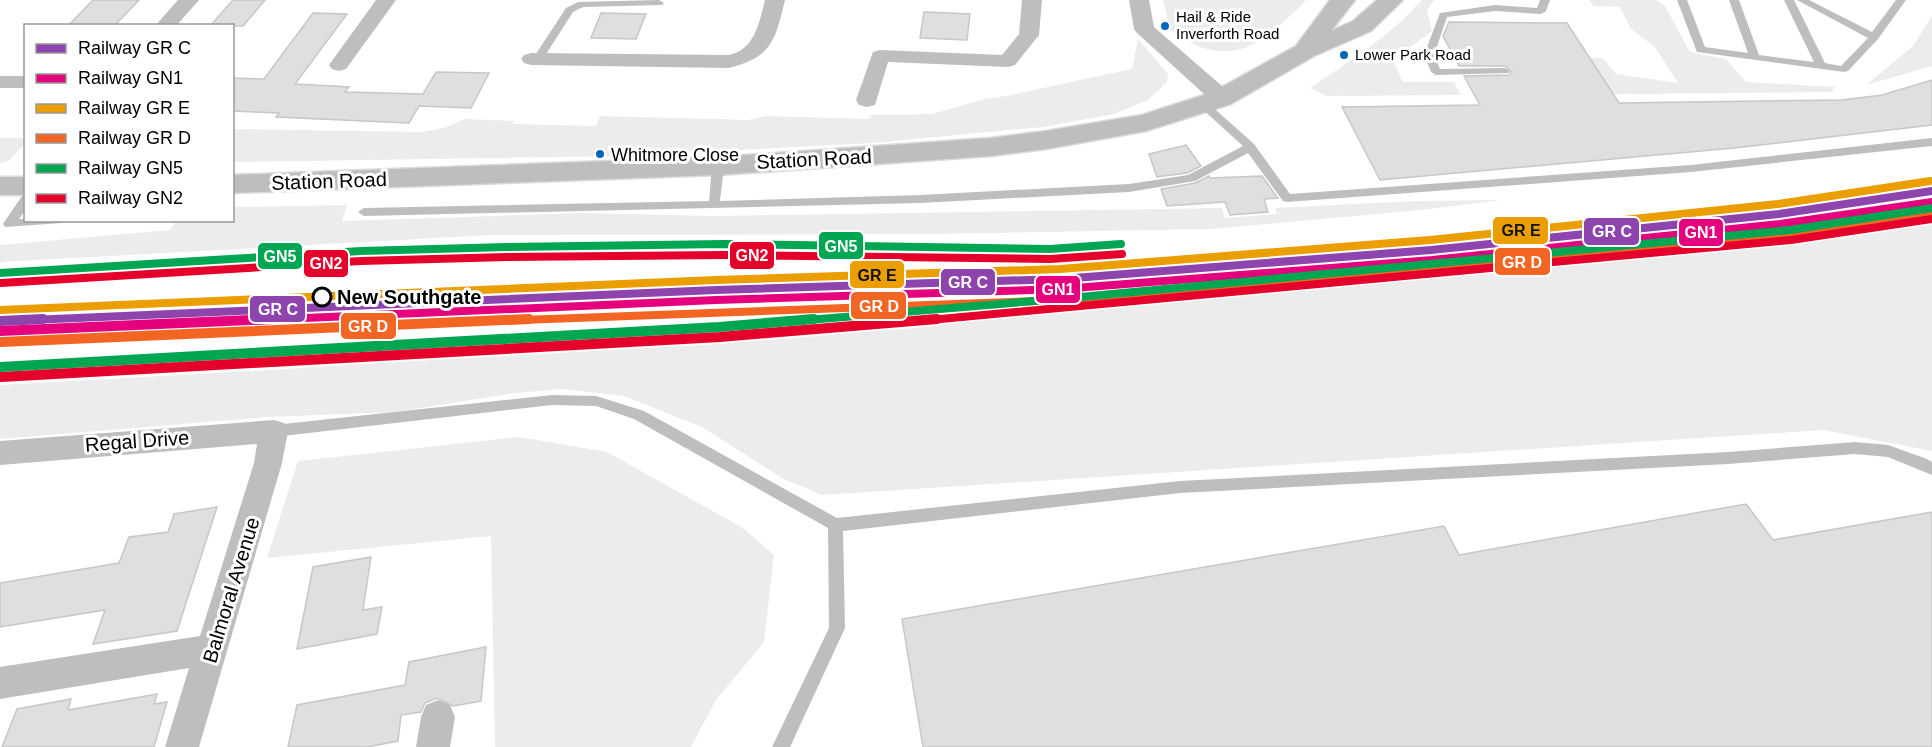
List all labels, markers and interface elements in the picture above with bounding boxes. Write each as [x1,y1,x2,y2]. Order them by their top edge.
place label: Hail & Ride Inverforth Road [1176,8,1279,42]
marker: Hail & Ride Inverforth Road [1159,20,1171,32]
legend [24,24,234,222]
text: Railway GR C [78,38,191,58]
place label: Lower Park Road [1355,46,1471,63]
marker: Lower Park Road [1338,49,1350,61]
text: Railway GN1 [78,68,183,88]
text: Railway GR E [78,98,190,118]
text: Railway GR D [78,128,191,148]
place label: Whitmore Close [611,145,739,165]
street label: Station Road [756,145,872,173]
marker: Whitmore Close [594,148,606,160]
text: Railway GN5 [78,158,183,178]
street label: Station Road [271,168,387,194]
text: Railway GN2 [78,188,183,208]
line badge: GR E [1492,216,1549,245]
line badge: GR C [1583,217,1640,246]
line badge: GN1 [1678,218,1724,247]
text: GR E [1501,222,1541,239]
text: GR C [1592,223,1632,240]
text: GN1 [1685,224,1718,241]
line badge: GN5 [818,231,864,260]
text: GN5 [825,238,858,255]
line badge: GN2 [729,241,775,270]
line badge: GN5 [257,242,303,270]
text: GN2 [736,247,769,264]
line badge: GR D [1494,247,1551,276]
text: GN5 [264,248,297,265]
line badge: GN2 [303,249,349,278]
text: GR D [1502,254,1542,271]
text: GN2 [310,255,343,272]
line badge: GR E [849,260,905,289]
text: GR E [857,267,897,284]
line badge: GR C [940,268,996,296]
text: GR C [948,274,988,291]
line badge: GN1 [1035,275,1081,304]
text: GN1 [1042,281,1075,298]
place label: New Southgate [337,286,481,308]
marker: New Southgate [312,287,332,307]
line badge: GR D [850,291,907,320]
line badge: GR C [249,295,306,323]
text: GR D [859,298,899,315]
text: GR C [258,301,298,318]
line badge: GR D [340,312,397,340]
text: GR D [348,318,388,335]
street label: Regal Drive [84,426,190,456]
street label: Balmoral Avenue [198,515,264,665]

